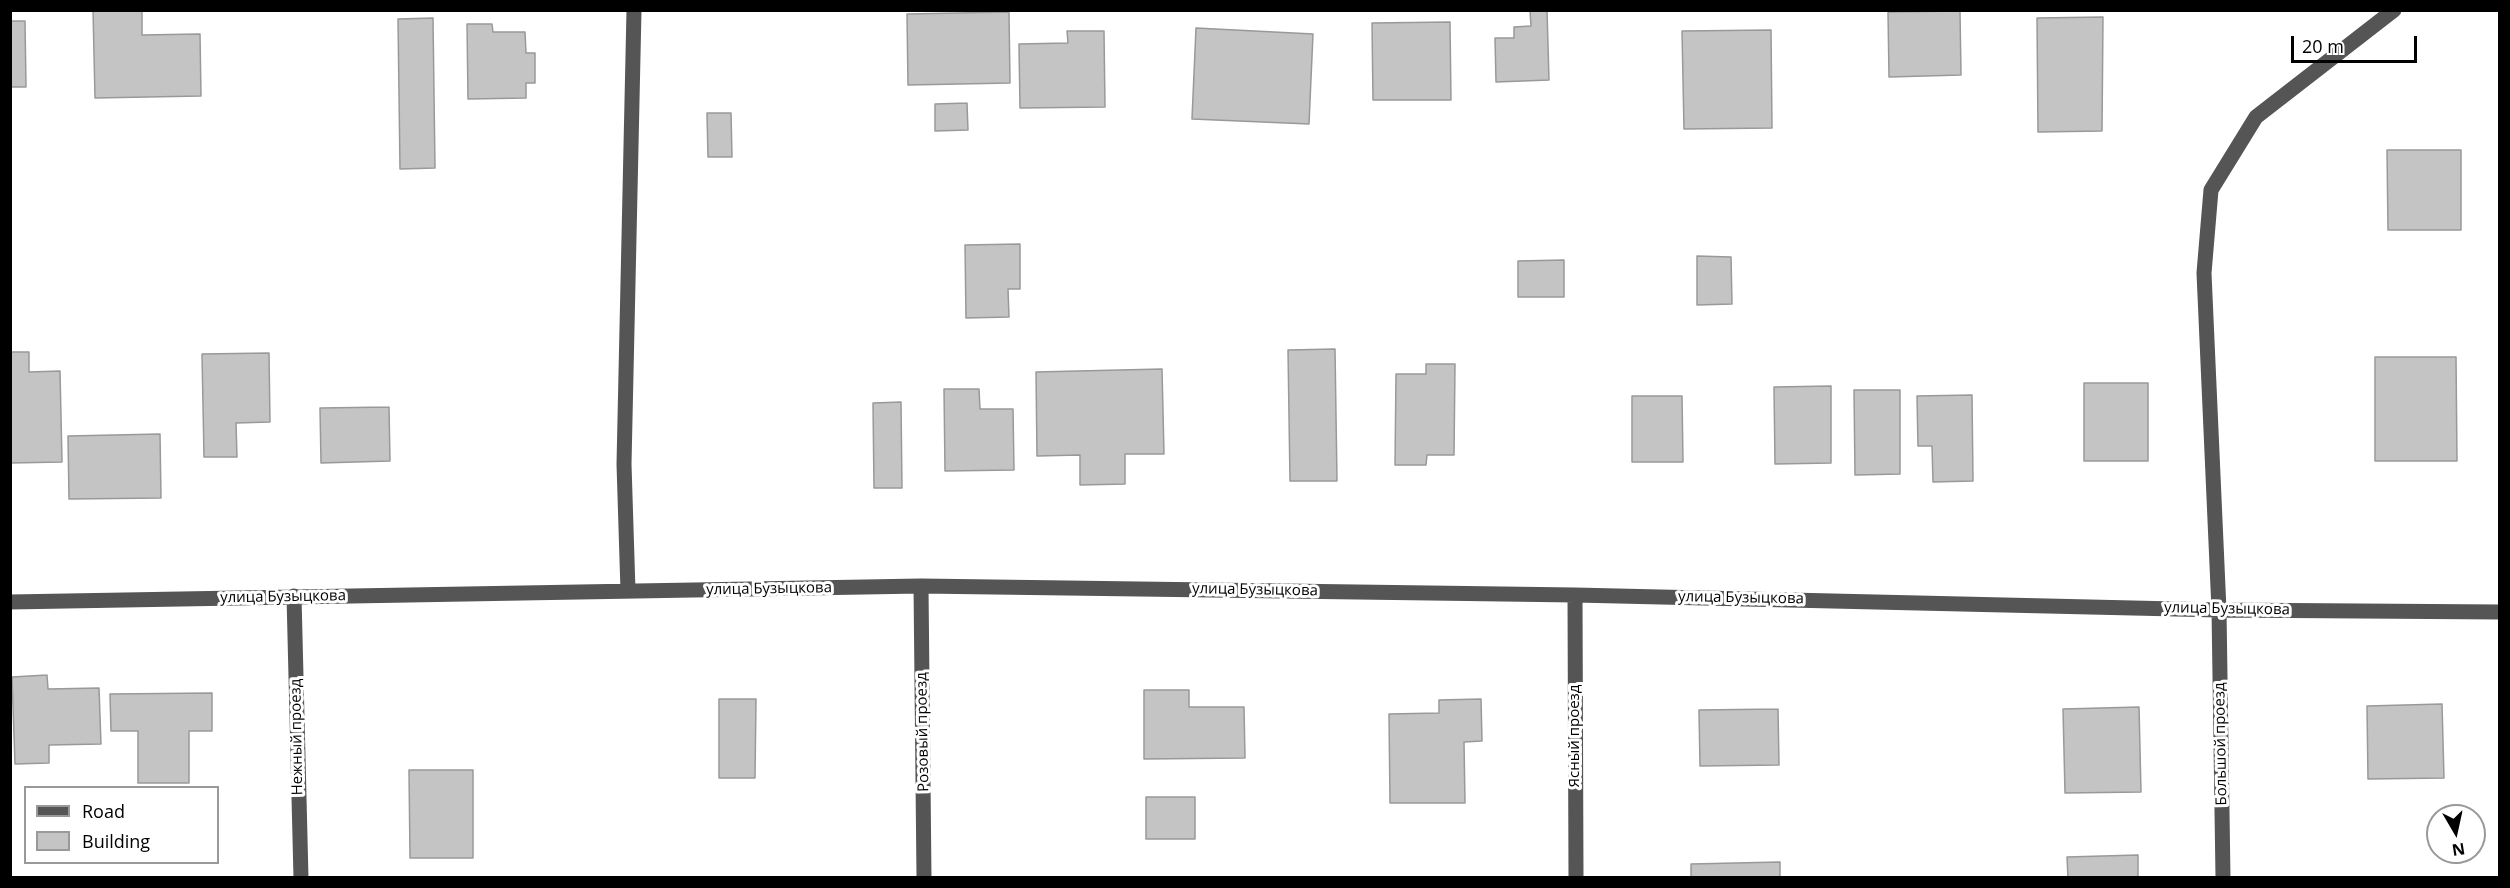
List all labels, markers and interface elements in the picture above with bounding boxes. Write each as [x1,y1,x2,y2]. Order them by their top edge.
scale bar [2294,24,2420,62]
text: 20 m [2302,34,2344,58]
street label: улица Бузыцкова [706,579,832,599]
street label: улица Бузыцкова [1192,580,1318,600]
street label: улица Бузыцкова [220,587,346,607]
street label: улица Бузыцкова [1678,588,1804,608]
street label: улица Бузыцкова [2164,599,2290,619]
street label: Розовый проезд [913,672,933,792]
street label: Нежный проезд [287,678,307,796]
street label: Большой проезд [2211,682,2231,806]
street label: Ясный проезд [1566,685,1584,787]
legend [24,786,219,864]
text: Road [82,799,125,823]
north arrow [2426,804,2486,864]
text: Building [82,829,150,853]
text: N [2450,838,2467,862]

